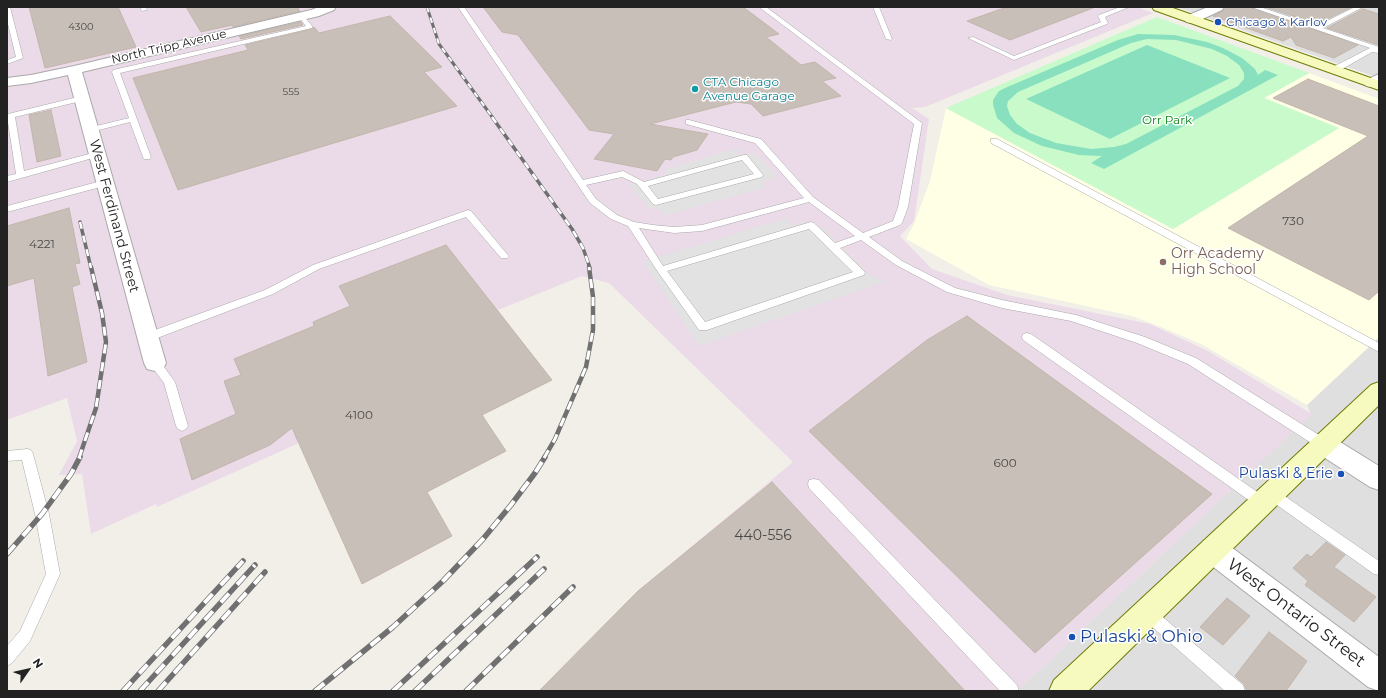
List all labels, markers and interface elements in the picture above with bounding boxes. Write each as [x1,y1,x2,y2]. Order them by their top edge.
place label: Chicago & Karlov [1226,15,1327,29]
marker: Chicago & Karlov [1213,17,1223,27]
house number: 4300 [68,21,94,33]
street label: North Tripp Avenue [110,27,228,67]
place label: CTA Chicago Avenue Garage [703,75,795,103]
marker: CTA Chicago Avenue Garage [690,84,700,94]
house number: 555 [283,86,299,98]
park label: Orr Park [1142,113,1192,127]
street label: West Ferdinand Street [85,138,143,294]
house number: 730 [1282,214,1304,228]
house number: 4221 [29,237,55,251]
place label: Orr Academy High School [1171,246,1264,278]
marker: Orr Academy High School [1158,257,1168,267]
house number: 4100 [345,408,373,422]
house number: 600 [993,456,1017,470]
place label: Pulaski & Erie [1239,466,1333,482]
marker: Pulaski & Erie [1336,469,1346,479]
house number: 440-556 [734,528,792,544]
street label: West Ontario Street [1223,554,1369,672]
place label: Pulaski & Ohio [1080,627,1203,647]
marker: Pulaski & Ohio [1067,632,1077,642]
north arrow [8,650,48,690]
text: N [30,656,46,671]

